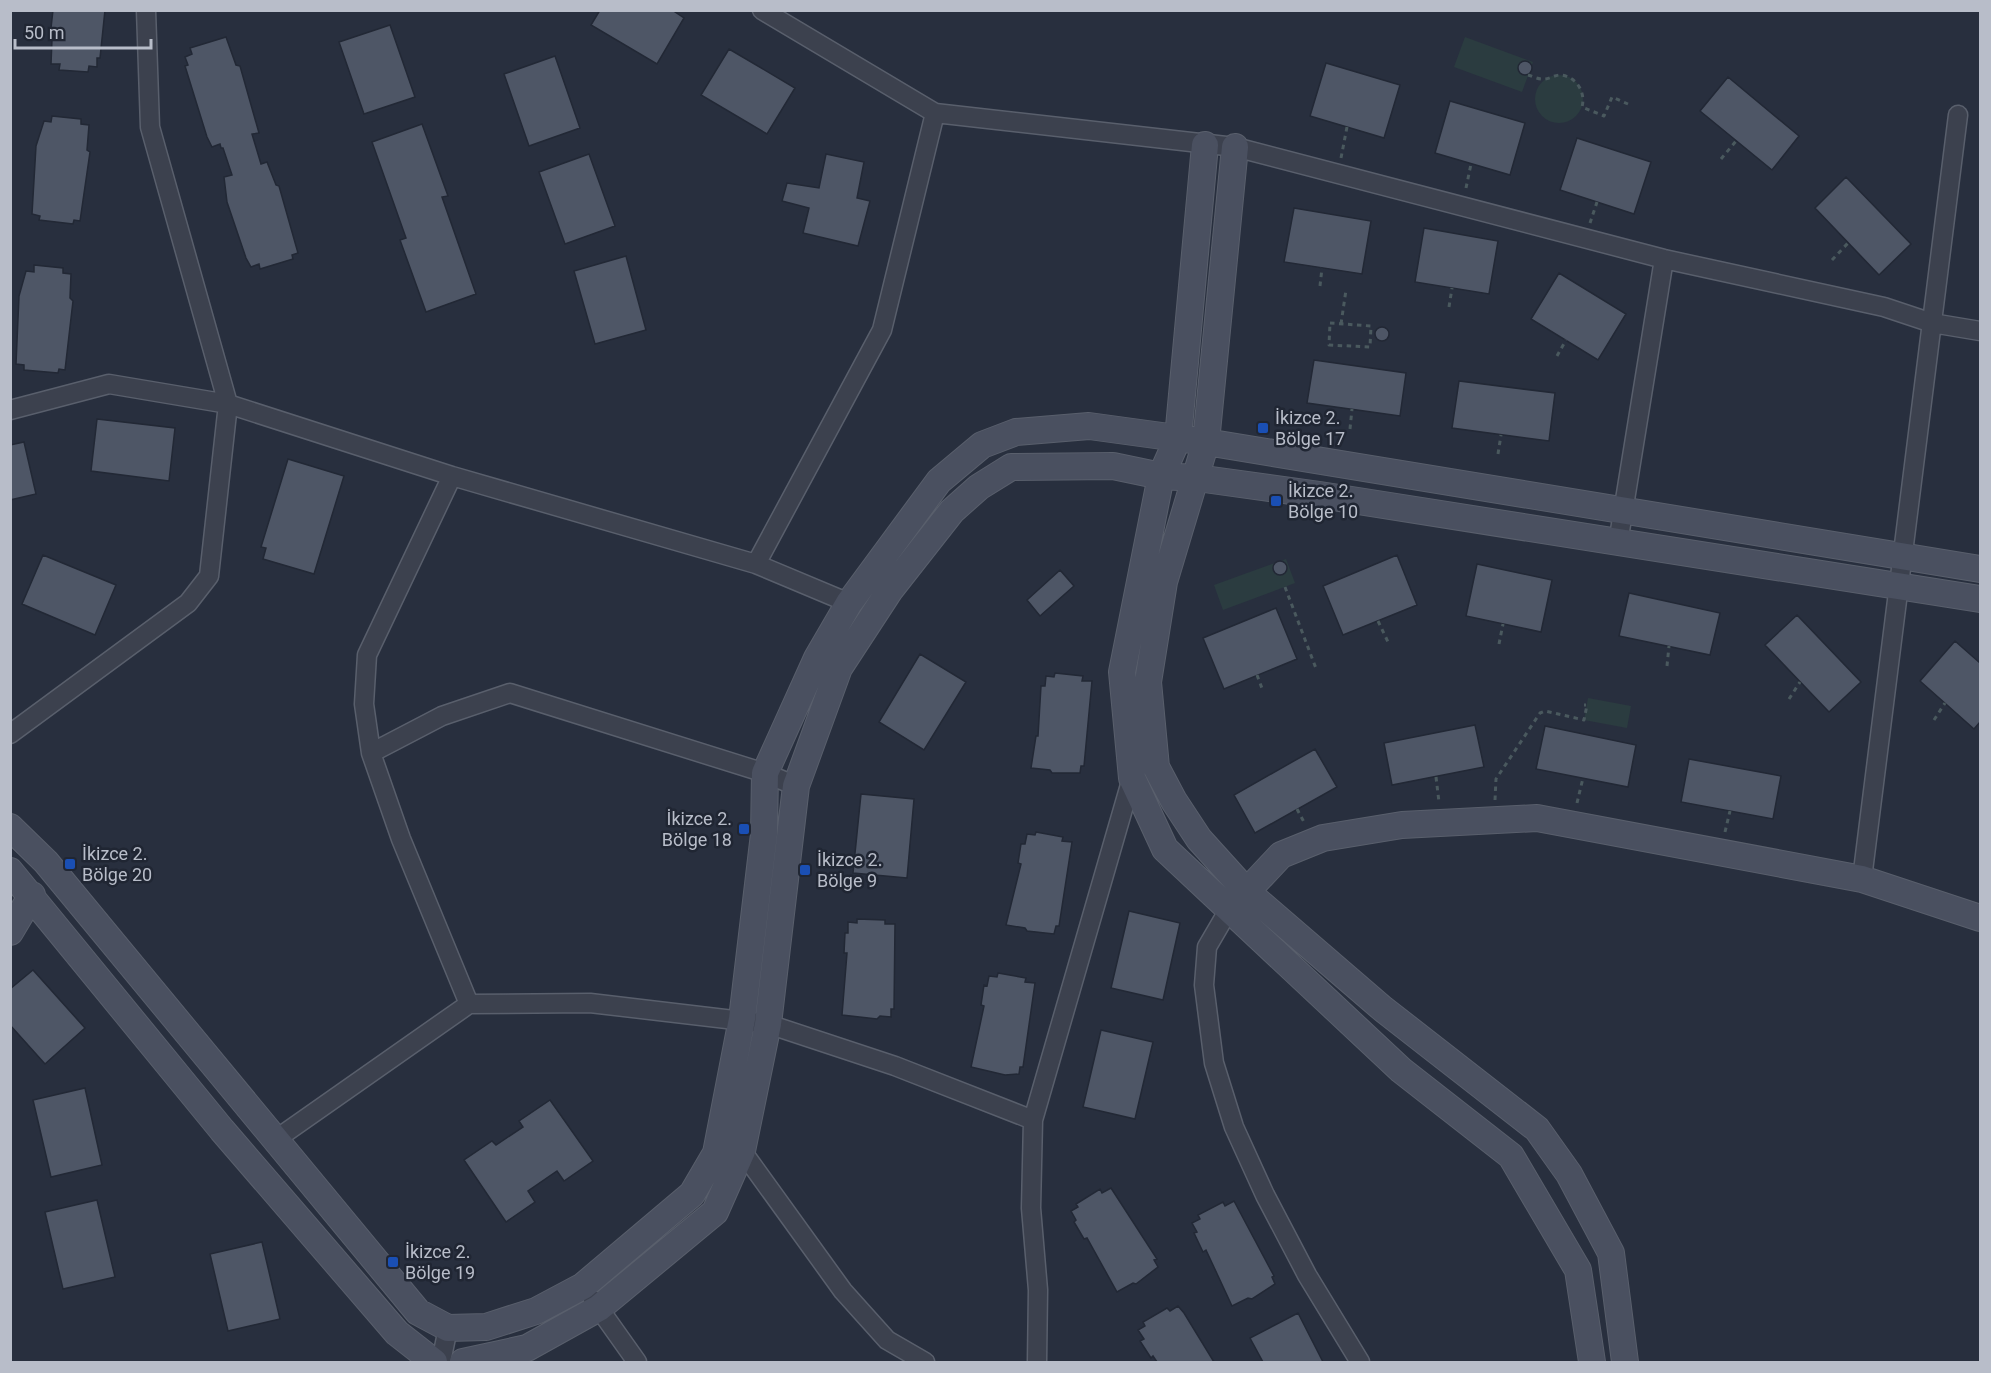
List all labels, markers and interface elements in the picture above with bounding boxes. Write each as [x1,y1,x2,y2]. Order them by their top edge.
scale bar [15,12,152,50]
text: 50 m [24,22,64,43]
place label: İkizce 2. Bölge 17 [1275,407,1345,449]
marker: İkizce 2. Bölge 17 [1256,421,1270,435]
place label: İkizce 2. Bölge 10 [1288,480,1358,522]
marker: İkizce 2. Bölge 10 [1269,494,1283,508]
place label: İkizce 2. Bölge 18 [662,808,732,850]
marker: İkizce 2. Bölge 18 [737,822,751,836]
place label: İkizce 2. Bölge 20 [82,843,152,885]
place label: İkizce 2. Bölge 9 [817,849,882,891]
marker: İkizce 2. Bölge 20 [63,857,77,871]
marker: İkizce 2. Bölge 9 [798,863,812,877]
place label: İkizce 2. Bölge 19 [405,1241,475,1283]
marker: İkizce 2. Bölge 19 [386,1255,400,1269]

